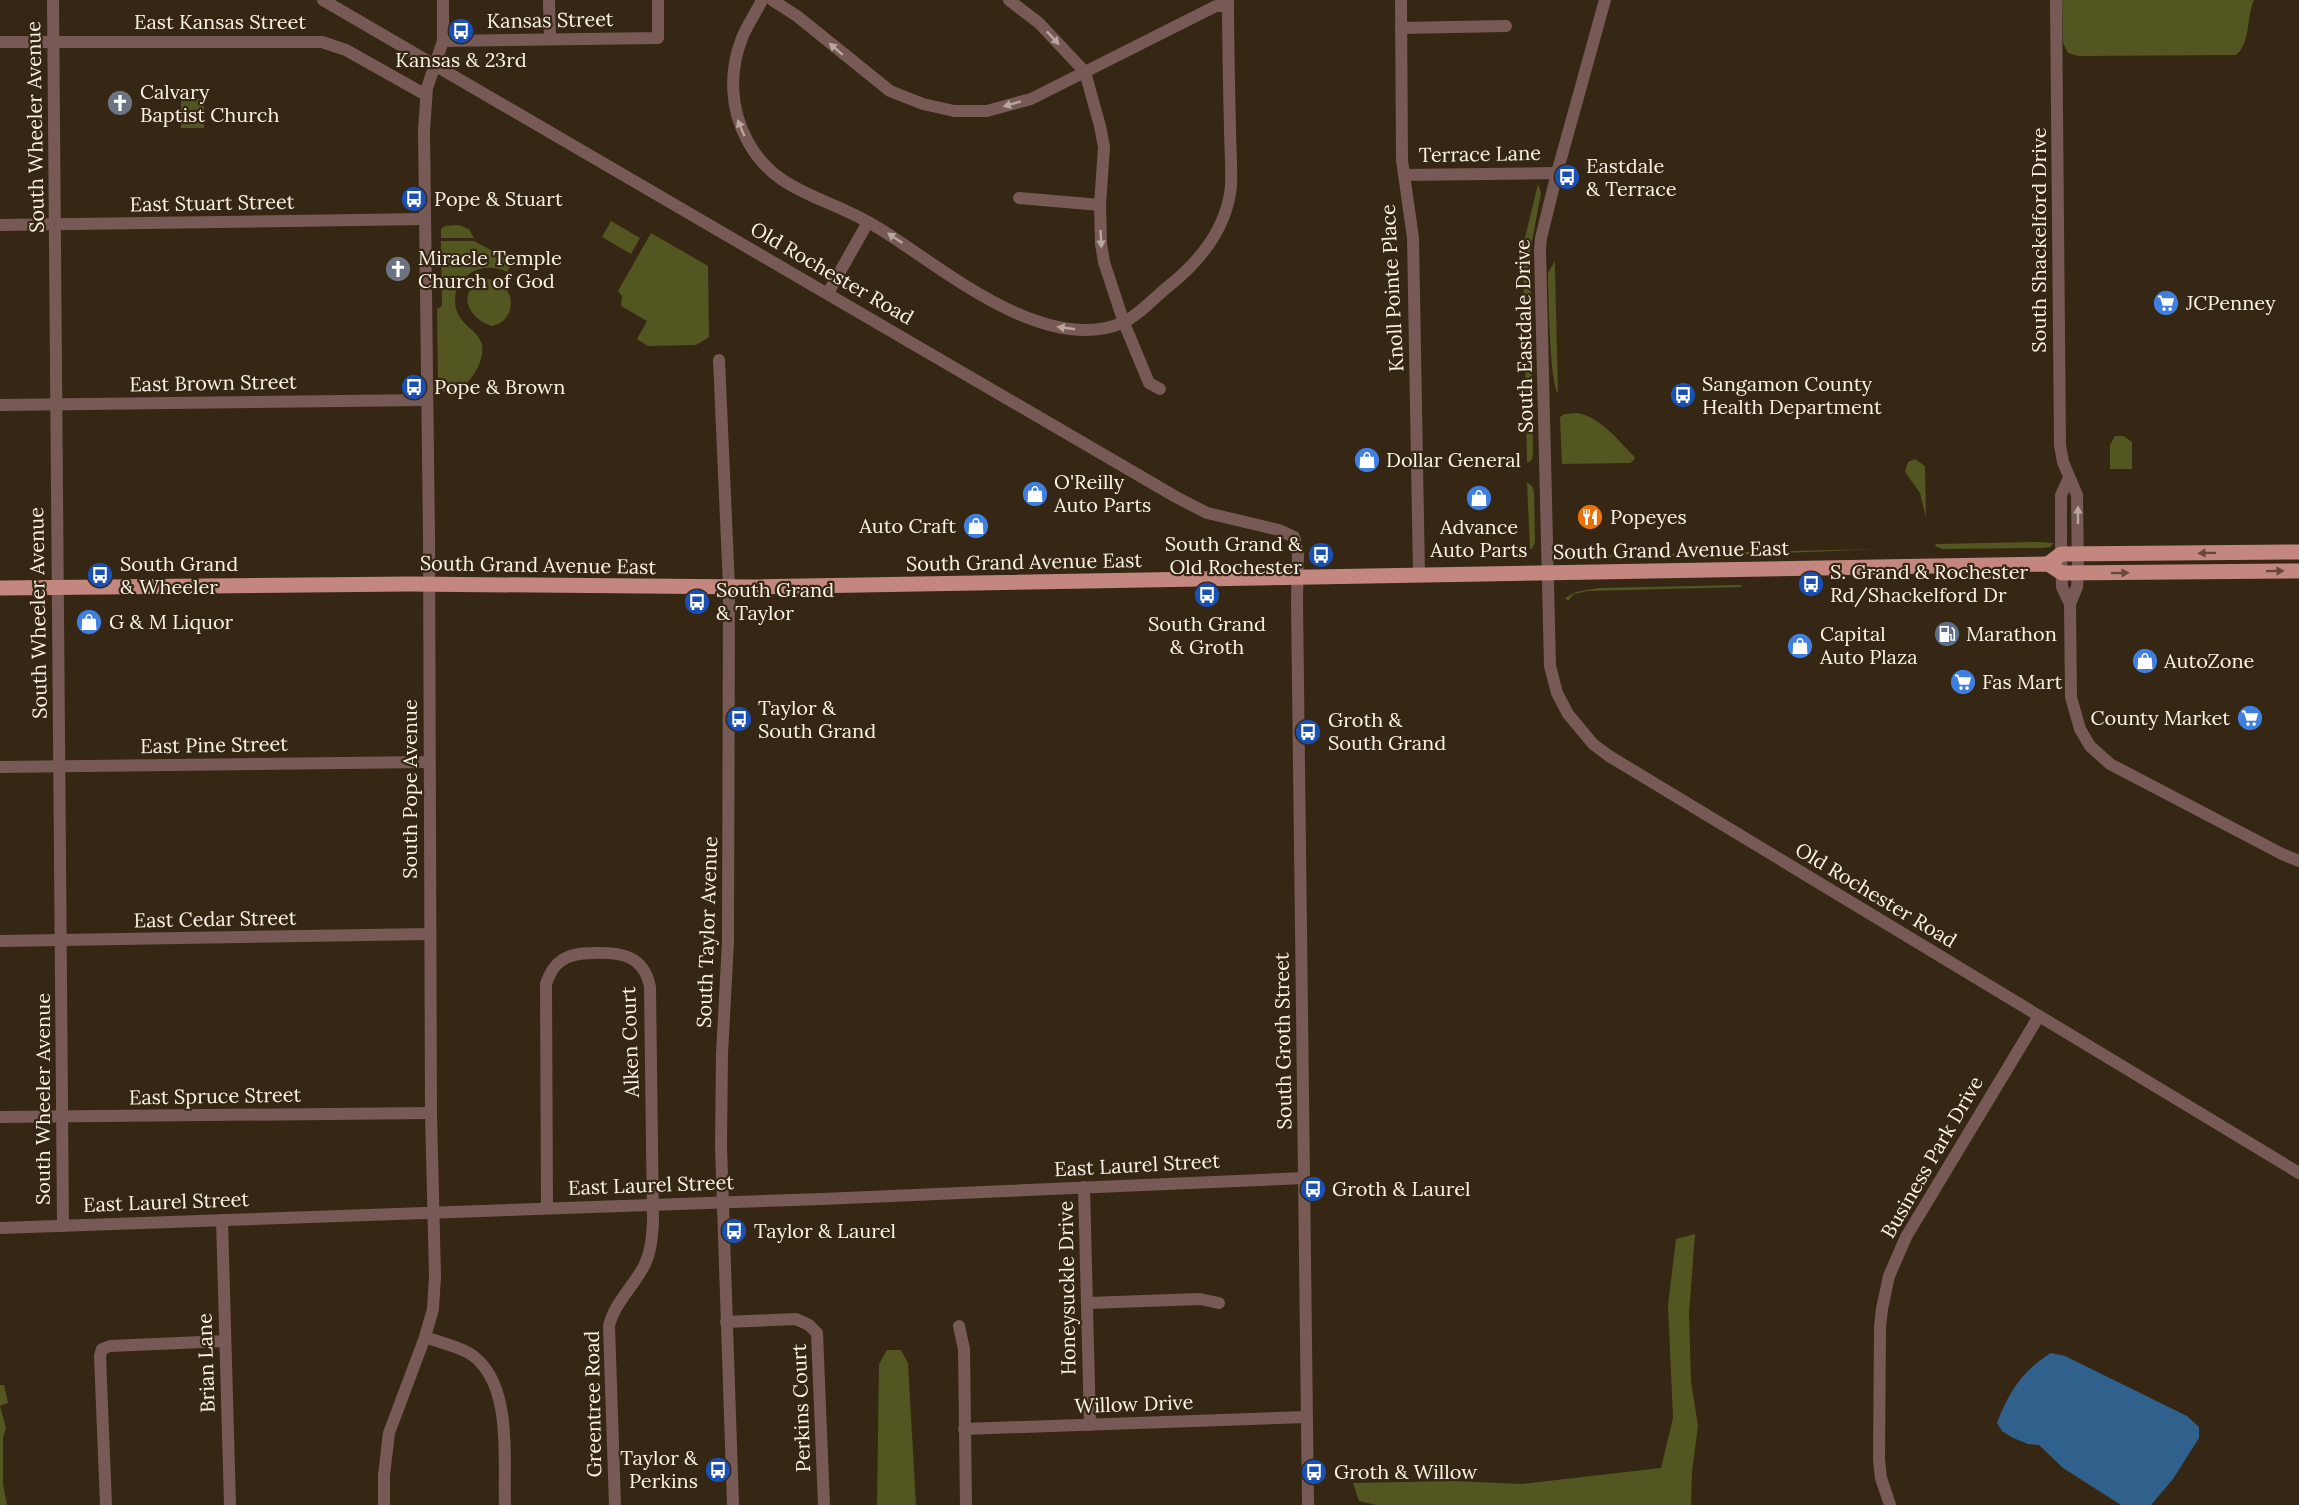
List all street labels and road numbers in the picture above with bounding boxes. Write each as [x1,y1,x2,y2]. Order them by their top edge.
street label: Kansas Street [486,6,614,33]
street label: East Kansas Street [134,9,306,34]
street label: South Wheeler Avenue [20,21,49,233]
street label: South Shackelford Drive [2026,127,2051,353]
street label: Terrace Lane [1419,140,1541,167]
street label: East Stuart Street [129,189,295,216]
street label: Knoll Pointe Place [1375,203,1408,372]
street label: Old Rochester Road [746,216,918,329]
street label: South Eastdale Drive [1509,239,1538,433]
street label: East Brown Street [129,369,297,396]
street label: South Wheeler Avenue [23,507,52,719]
street label: South Grand Avenue East [1553,535,1790,564]
street label: South Grand Avenue East [906,547,1143,576]
street label: South Grand Avenue East [420,550,657,579]
street label: South Pope Avenue [397,699,422,879]
street label: East Pine Street [140,731,288,758]
street label: South Taylor Avenue [691,836,722,1028]
street label: Old Rochester Road [1791,836,1962,953]
street label: East Cedar Street [133,905,297,932]
street label: South Groth Street [1268,952,1297,1130]
street label: Alken Court [615,986,644,1099]
street label: South Wheeler Avenue [30,993,55,1205]
street label: Business Park Drive [1875,1071,1988,1242]
street label: East Spruce Street [129,1081,302,1110]
street label: East Laurel Street [1053,1148,1221,1181]
street label: East Laurel Street [568,1169,735,1200]
street label: East Laurel Street [83,1186,250,1217]
street label: Honeysuckle Drive [1052,1200,1081,1375]
street label: Brian Lane [191,1313,220,1413]
street label: Greentree Road [579,1330,606,1478]
street label: Perkins Court [786,1343,815,1473]
street label: Willow Drive [1074,1389,1194,1418]

